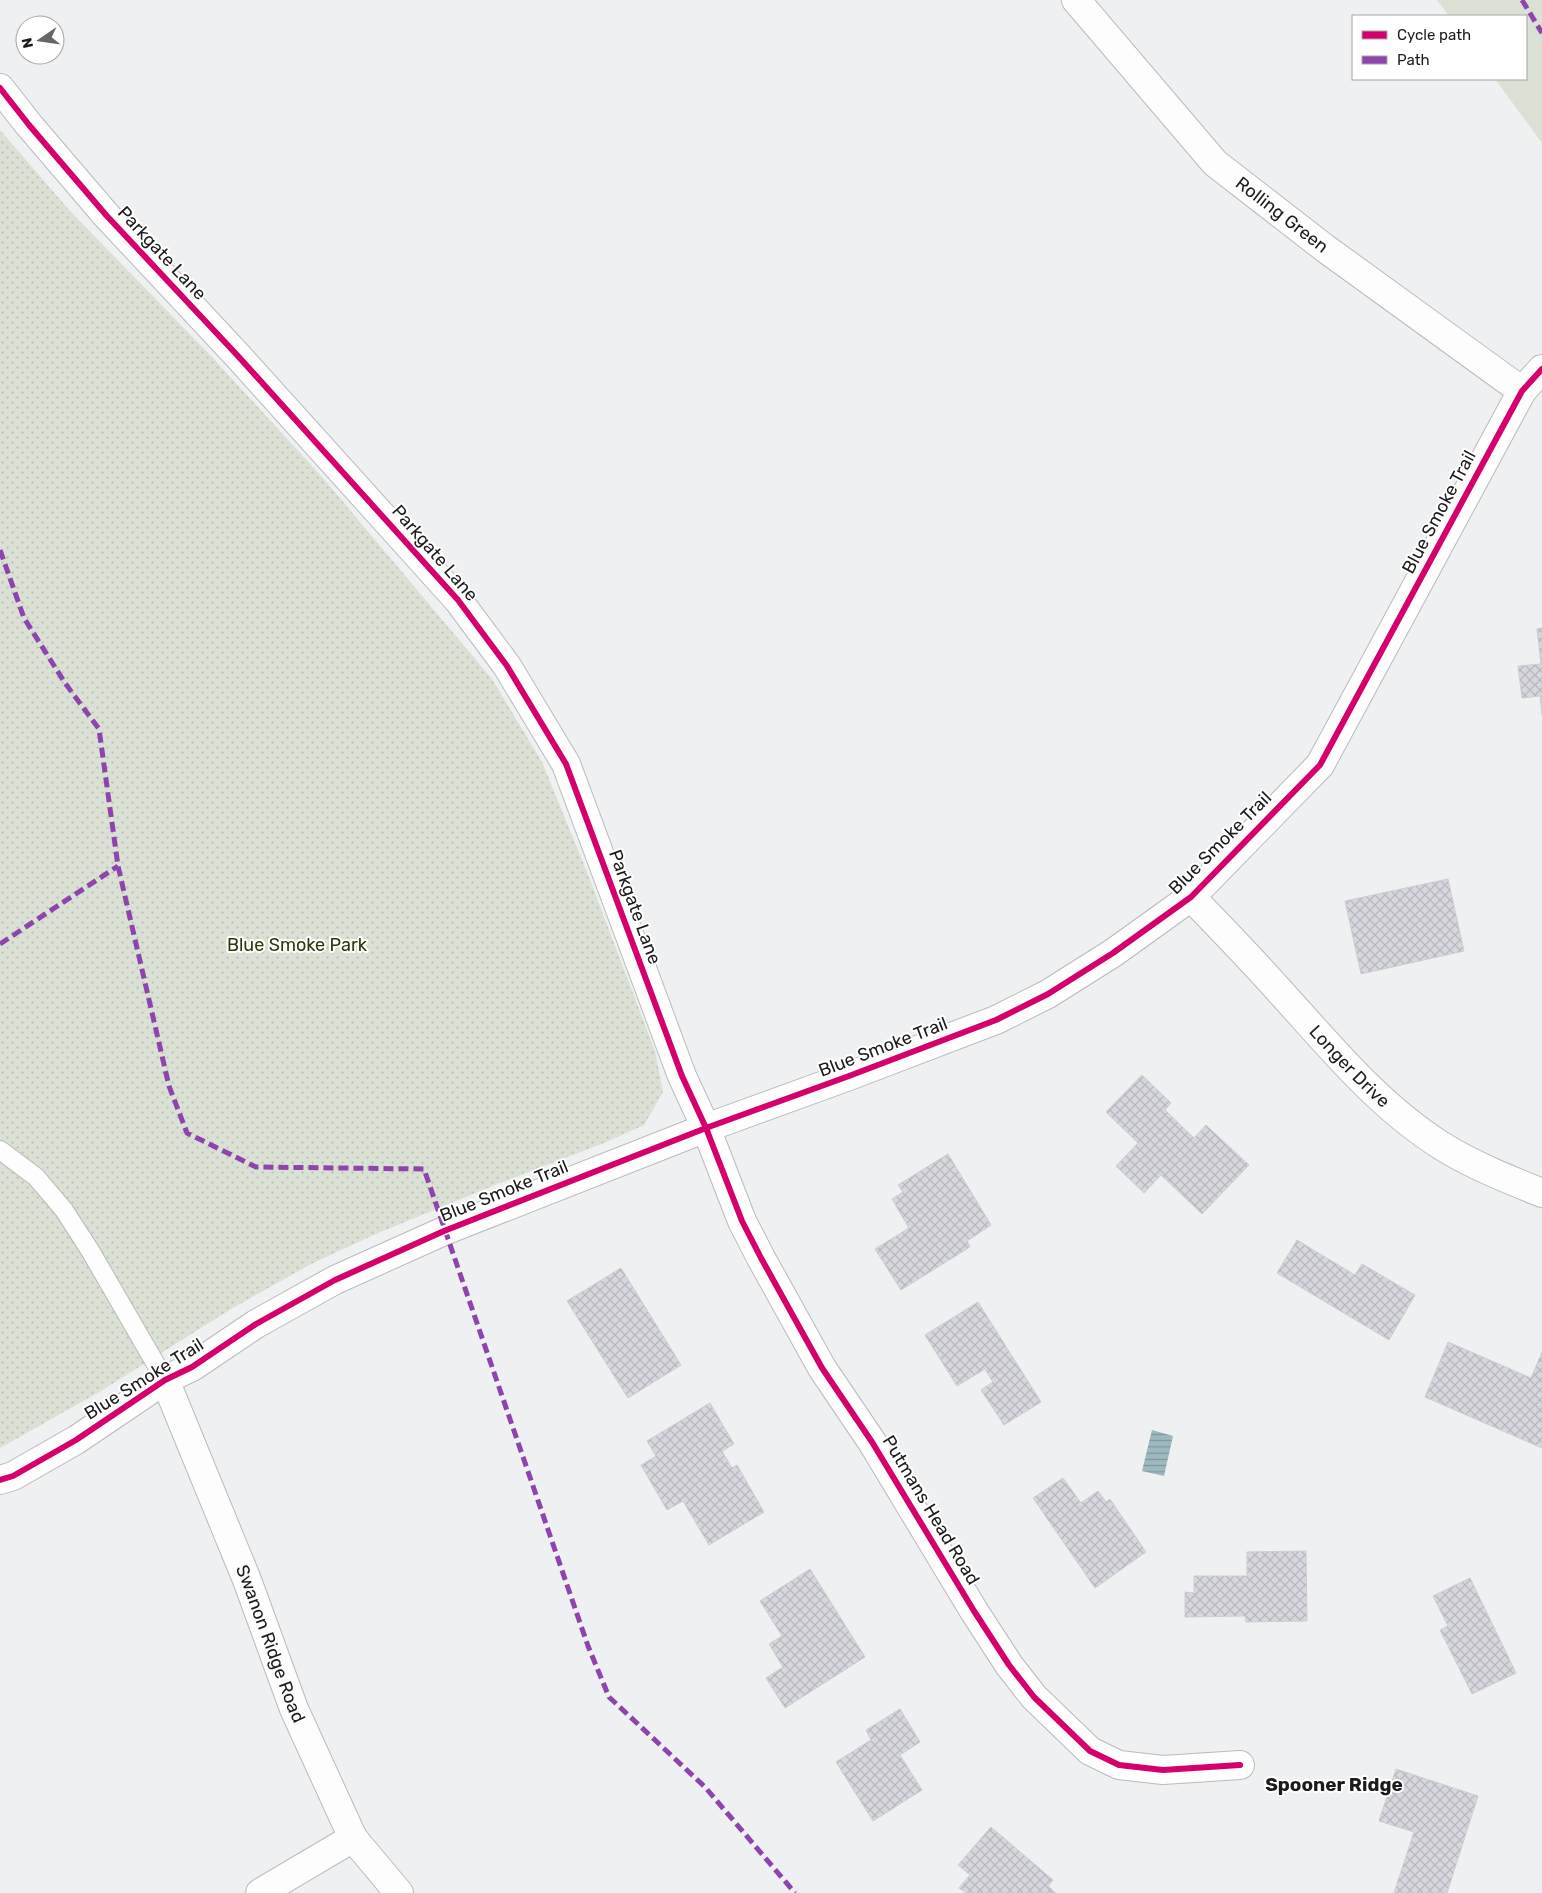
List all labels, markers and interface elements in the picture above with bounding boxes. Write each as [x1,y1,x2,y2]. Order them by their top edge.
north arrow [15,15,65,65]
legend [1352,15,1527,80]
text: Cycle path [1397,26,1471,44]
text: N [18,36,37,50]
text: Path [1397,51,1430,69]
street label: Rolling Green [1231,172,1333,258]
street label: Parkgate Lane [113,202,211,304]
street label: Blue Smoke Trail [1397,447,1481,577]
street label: Parkgate Lane [387,500,483,606]
street label: Blue Smoke Trail [1164,787,1276,899]
street label: Parkgate Lane [604,847,666,967]
park label: Blue Smoke Park [227,934,368,956]
street label: Blue Smoke Trail [815,1012,951,1082]
street label: Longer Drive [1305,1021,1394,1112]
street label: Blue Smoke Trail [437,1155,571,1227]
street label: Blue Smoke Trail [80,1334,208,1424]
street label: Putmans Head Road [878,1431,984,1589]
street label: Swanon Ridge Road [231,1561,310,1726]
district label: Spooner Ridge [1265,1773,1403,1796]

